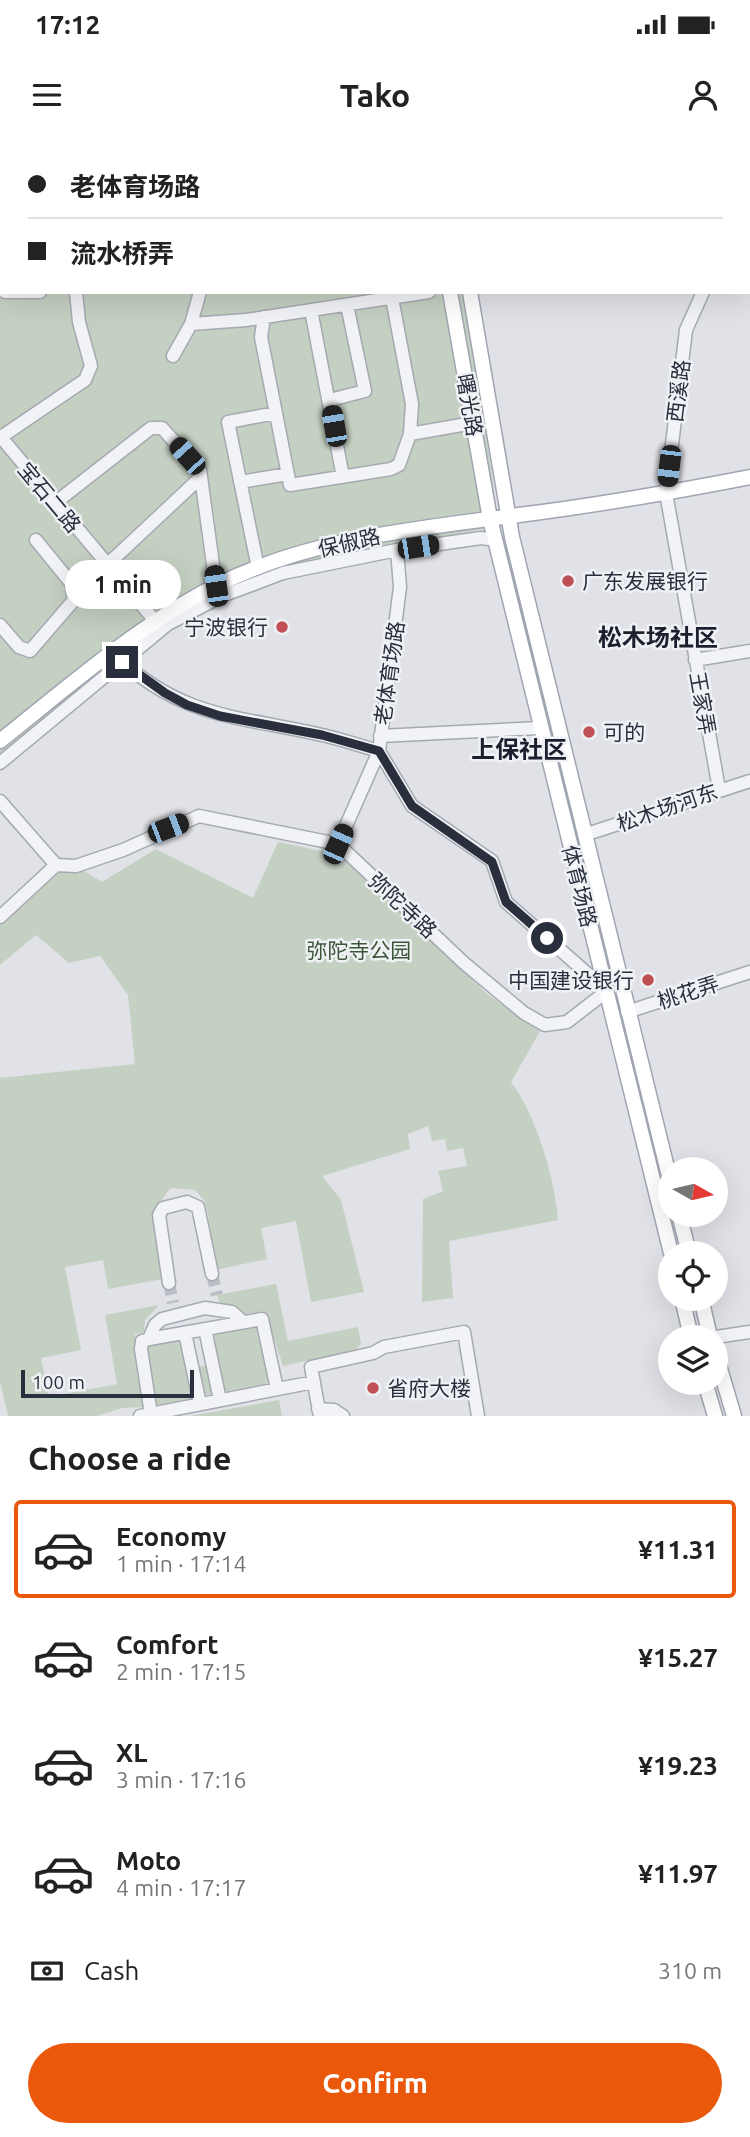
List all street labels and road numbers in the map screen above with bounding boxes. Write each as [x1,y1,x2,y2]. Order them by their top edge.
street label: 西溪路 [662,358,694,424]
street label: 曙光路 [453,372,487,438]
street label: 宝石二路 [14,457,86,537]
street label: 保俶路 [316,523,382,561]
street label: 老体育场路 [370,619,408,727]
street label: 王家弄 [686,670,720,736]
street label: 松木场河东 [613,779,721,835]
street label: 体育场路 [558,842,602,930]
street label: 弥陀寺路 [364,868,442,942]
street label: 桃花弄 [654,971,722,1013]

